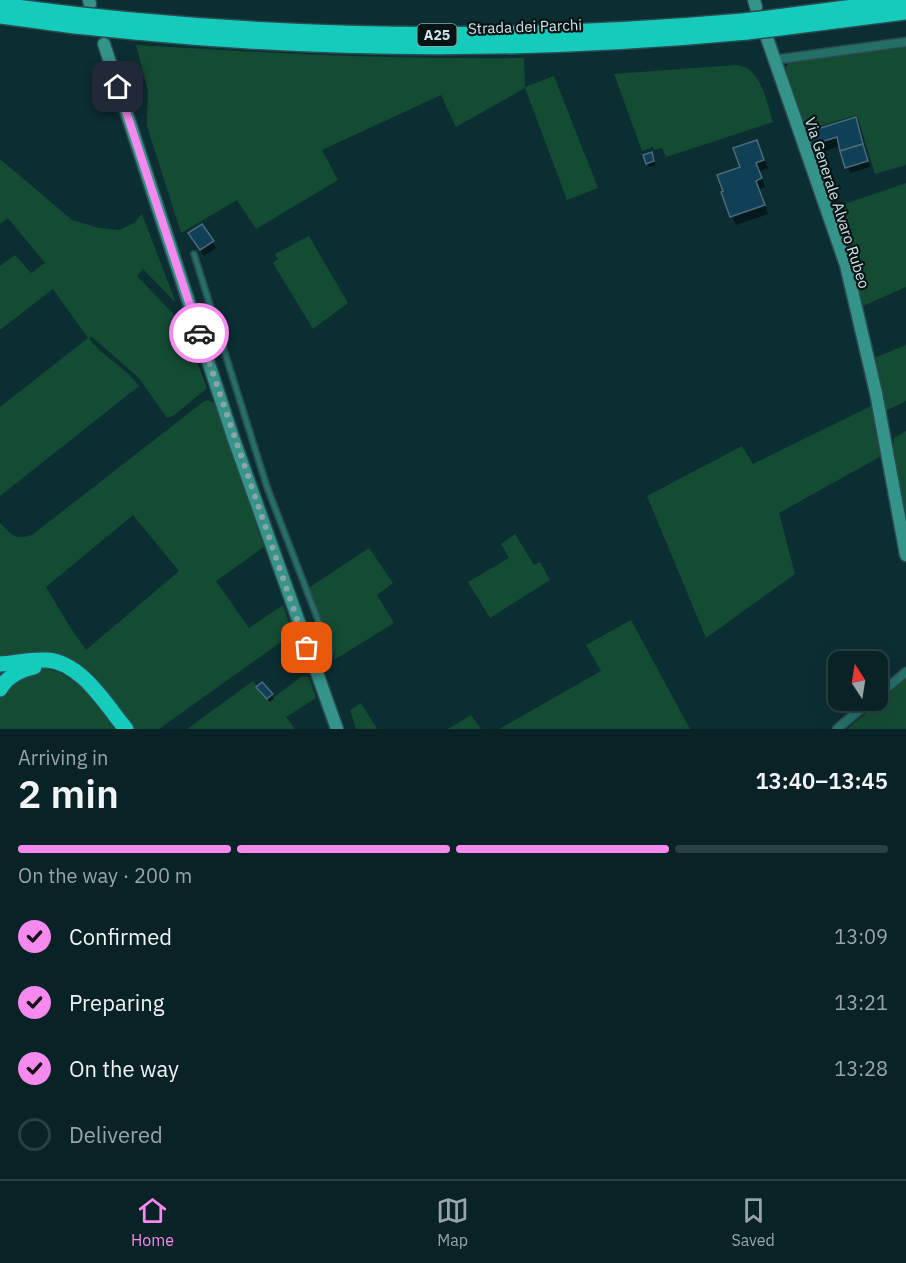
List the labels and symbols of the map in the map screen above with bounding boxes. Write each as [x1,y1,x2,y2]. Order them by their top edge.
street label: Strada dei Parchi [468,15,582,38]
road number: A25 [418,24,456,46]
pin [92,61,143,112]
street label: Via Generale Alvaro Rubeo [801,115,874,291]
courier [169,303,229,363]
pin [281,622,332,673]
north arrow [828,651,888,711]

